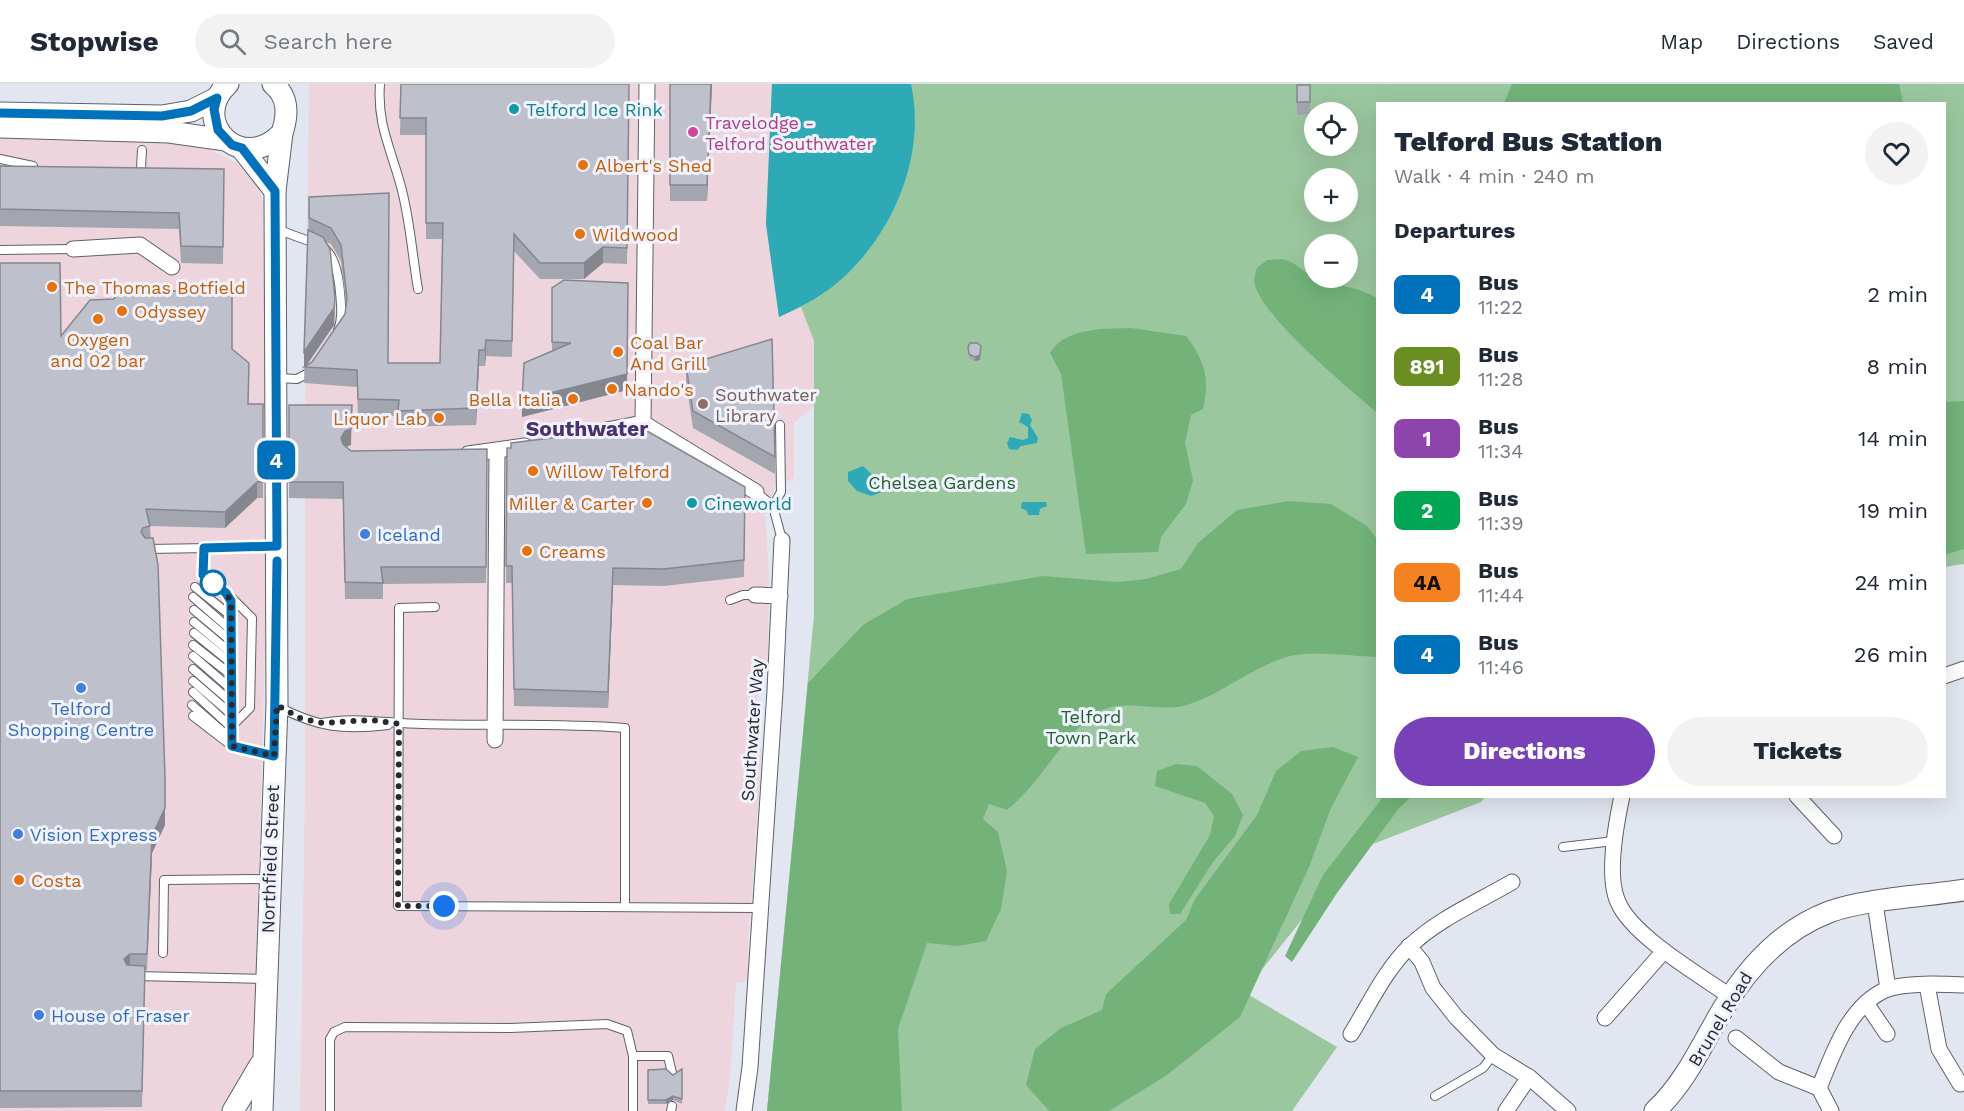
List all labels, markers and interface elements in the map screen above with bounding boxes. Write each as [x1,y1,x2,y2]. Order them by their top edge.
search box [195,14,615,68]
text: Stopwise [30,25,159,58]
icon: search [216,25,249,58]
text: Search here [264,29,393,54]
text: Map [1660,29,1703,54]
text: Directions [1736,29,1840,54]
text: Saved [1873,29,1934,54]
place label: Telford Ice Rink [526,99,663,120]
marker: Telford Ice Rink [507,102,521,116]
map controls [1304,102,1358,288]
button: locate [1304,102,1358,156]
place label: Travelodge - Telford Southwater [705,112,874,154]
button: heart [1865,122,1928,185]
marker: Travelodge - Telford Southwater [686,125,700,139]
text: Telford Bus Station [1394,125,1662,158]
place label: Albert's Shed [595,155,712,176]
marker: Albert's Shed [576,158,590,172]
text: Walk · 4 min · 240 m [1394,164,1594,188]
button: + [1304,168,1358,222]
text: Departures [1394,218,1515,243]
place label: Wildwood [592,224,679,245]
marker: Wildwood [573,227,587,241]
button: − [1304,234,1358,288]
text: Bus [1478,270,1518,295]
place label: The Thomas Botfield [64,277,246,298]
marker: The Thomas Botfield [45,280,59,294]
text: 4 [1420,282,1434,307]
text: 2 min [1867,282,1928,307]
text: 11:22 [1478,295,1523,319]
place label: Odyssey [134,301,207,322]
marker: Odyssey [115,304,129,318]
marker: Oxygen and 02 bar [91,312,105,326]
place label: Oxygen and 02 bar [50,329,146,371]
place label: Coal Bar And Grill [630,332,707,374]
text: Bus [1478,342,1518,367]
marker: Coal Bar And Grill [611,345,625,359]
text: 891 [1409,354,1445,379]
text: 8 min [1867,354,1928,379]
text: 11:28 [1478,367,1524,391]
place label: Nando's [624,379,694,400]
marker: Nando's [605,382,619,396]
place label: Southwater Library [715,384,817,426]
place label: Bella Italia [468,389,561,410]
marker: Bella Italia [566,392,580,406]
marker: Southwater Library [696,397,710,411]
place label: Liquor Lab [333,408,427,429]
marker: Liquor Lab [432,411,446,425]
text: Bus [1478,414,1518,439]
district label: Southwater [526,416,648,441]
text: 1 [1422,426,1432,451]
text: 14 min [1858,426,1928,451]
text: 11:34 [1478,439,1523,463]
line badge: 4 [256,440,296,479]
text: 4 [269,448,283,473]
place label: Willow Telford [545,461,670,482]
marker: Willow Telford [526,464,540,478]
park label: Chelsea Gardens [868,472,1016,493]
text: Bus [1478,486,1518,511]
place label: Miller & Carter [508,493,635,514]
place label: Cineworld [704,493,792,514]
marker: Miller & Carter [640,496,654,510]
marker: Cineworld [685,496,699,510]
text: 2 [1421,498,1433,523]
text: 19 min [1858,498,1928,523]
text: 11:39 [1478,511,1524,535]
place label: Iceland [377,524,441,545]
marker: Iceland [358,527,372,541]
place label: Creams [539,541,606,562]
marker: Creams [520,544,534,558]
text: Bus [1478,558,1518,583]
unlabelled marker [200,570,226,596]
text: 4A [1413,570,1441,595]
text: 24 min [1854,570,1928,595]
text: 11:44 [1478,583,1524,607]
text: Bus [1478,630,1518,655]
text: 4 [1420,642,1434,667]
text: 26 min [1854,642,1928,667]
text: 11:46 [1478,655,1524,679]
street label: Southwater Way [737,657,768,802]
marker: Telford Shopping Centre [74,681,88,695]
place label: Telford Shopping Centre [8,698,154,740]
park label: Telford Town Park [1046,706,1136,748]
button: Directions [1394,717,1655,786]
button: Tickets [1667,717,1928,786]
street label: Northfield Street [257,784,283,934]
place label: Vision Express [30,824,158,845]
marker: Vision Express [11,827,25,841]
place label: Costa [31,870,81,891]
marker: Costa [12,873,26,887]
your location [429,891,459,921]
street label: Brunel Road [1684,968,1756,1070]
place label: House of Fraser [51,1005,190,1026]
marker: House of Fraser [32,1008,46,1022]

